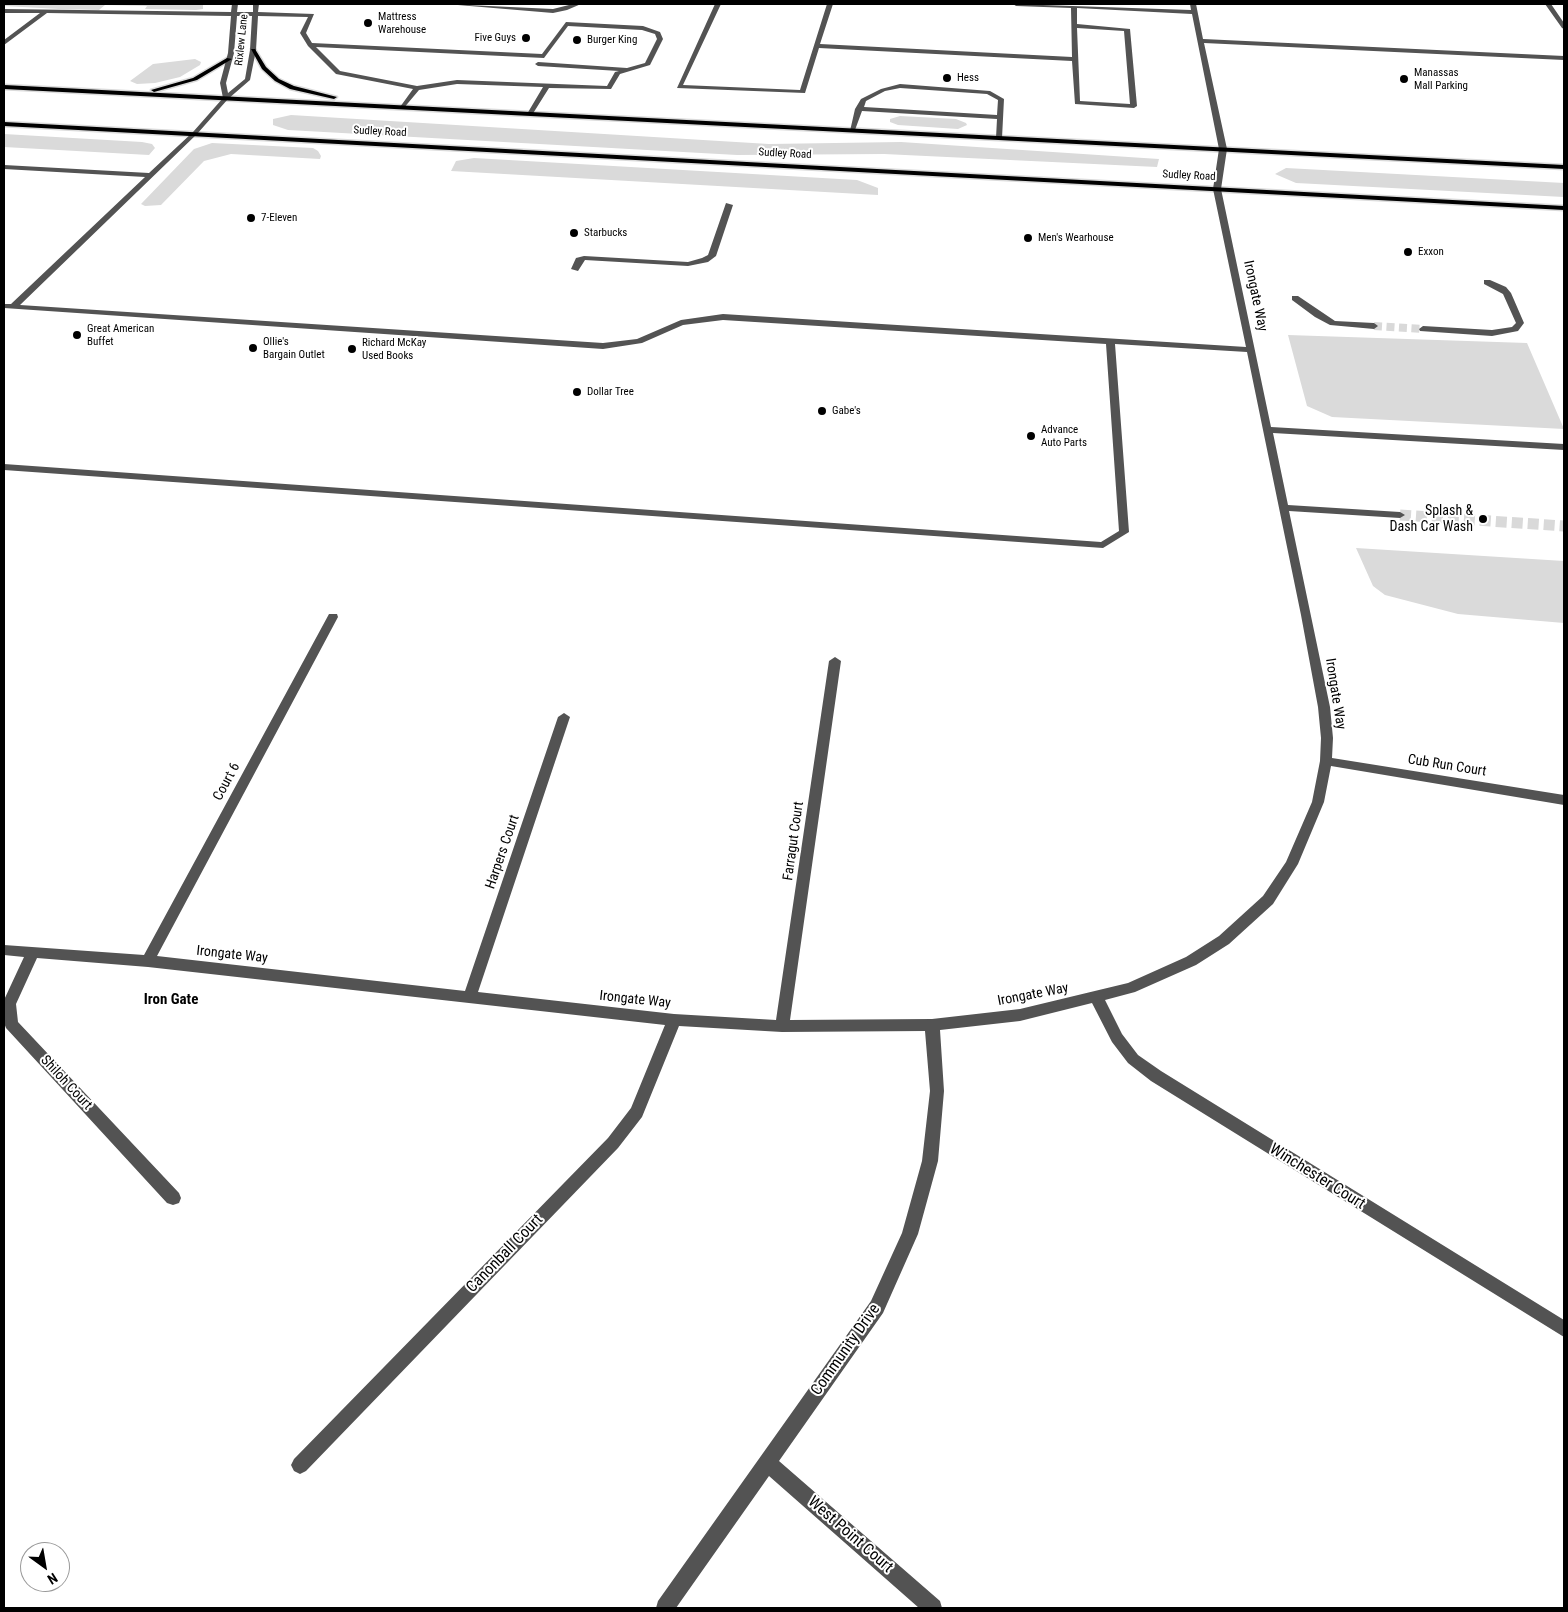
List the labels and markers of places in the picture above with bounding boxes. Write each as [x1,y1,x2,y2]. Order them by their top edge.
place label: Mattress Warehouse [378,10,426,36]
marker: Mattress Warehouse [362,17,374,29]
place label: Five Guys [474,31,516,45]
marker: Five Guys [520,32,532,44]
place label: Burger King [587,33,637,47]
marker: Burger King [571,34,583,46]
place label: Manassas Mall Parking [1414,66,1468,92]
place label: Hess [957,71,979,85]
marker: Hess [941,72,953,84]
marker: Manassas Mall Parking [1398,73,1410,85]
place label: 7-Eleven [261,211,297,225]
marker: 7-Eleven [245,212,257,224]
place label: Starbucks [584,226,627,240]
marker: Starbucks [568,227,580,239]
place label: Men's Wearhouse [1038,231,1114,245]
marker: Men's Wearhouse [1022,232,1034,244]
place label: Exxon [1418,245,1444,259]
marker: Exxon [1402,246,1414,258]
place label: Great American Buffet [87,322,154,348]
marker: Great American Buffet [71,329,83,341]
place label: Ollie's Bargain Outlet [263,335,325,361]
place label: Richard McKay Used Books [362,336,426,362]
marker: Ollie's Bargain Outlet [247,342,259,354]
marker: Richard McKay Used Books [346,343,358,355]
place label: Dollar Tree [587,385,634,399]
marker: Dollar Tree [571,386,583,398]
place label: Gabe's [832,404,861,418]
marker: Gabe's [816,405,828,417]
place label: Advance Auto Parts [1041,423,1087,449]
marker: Advance Auto Parts [1025,430,1037,442]
place label: Splash & Dash Car Wash [1390,503,1473,536]
marker: Splash & Dash Car Wash [1477,513,1489,525]

